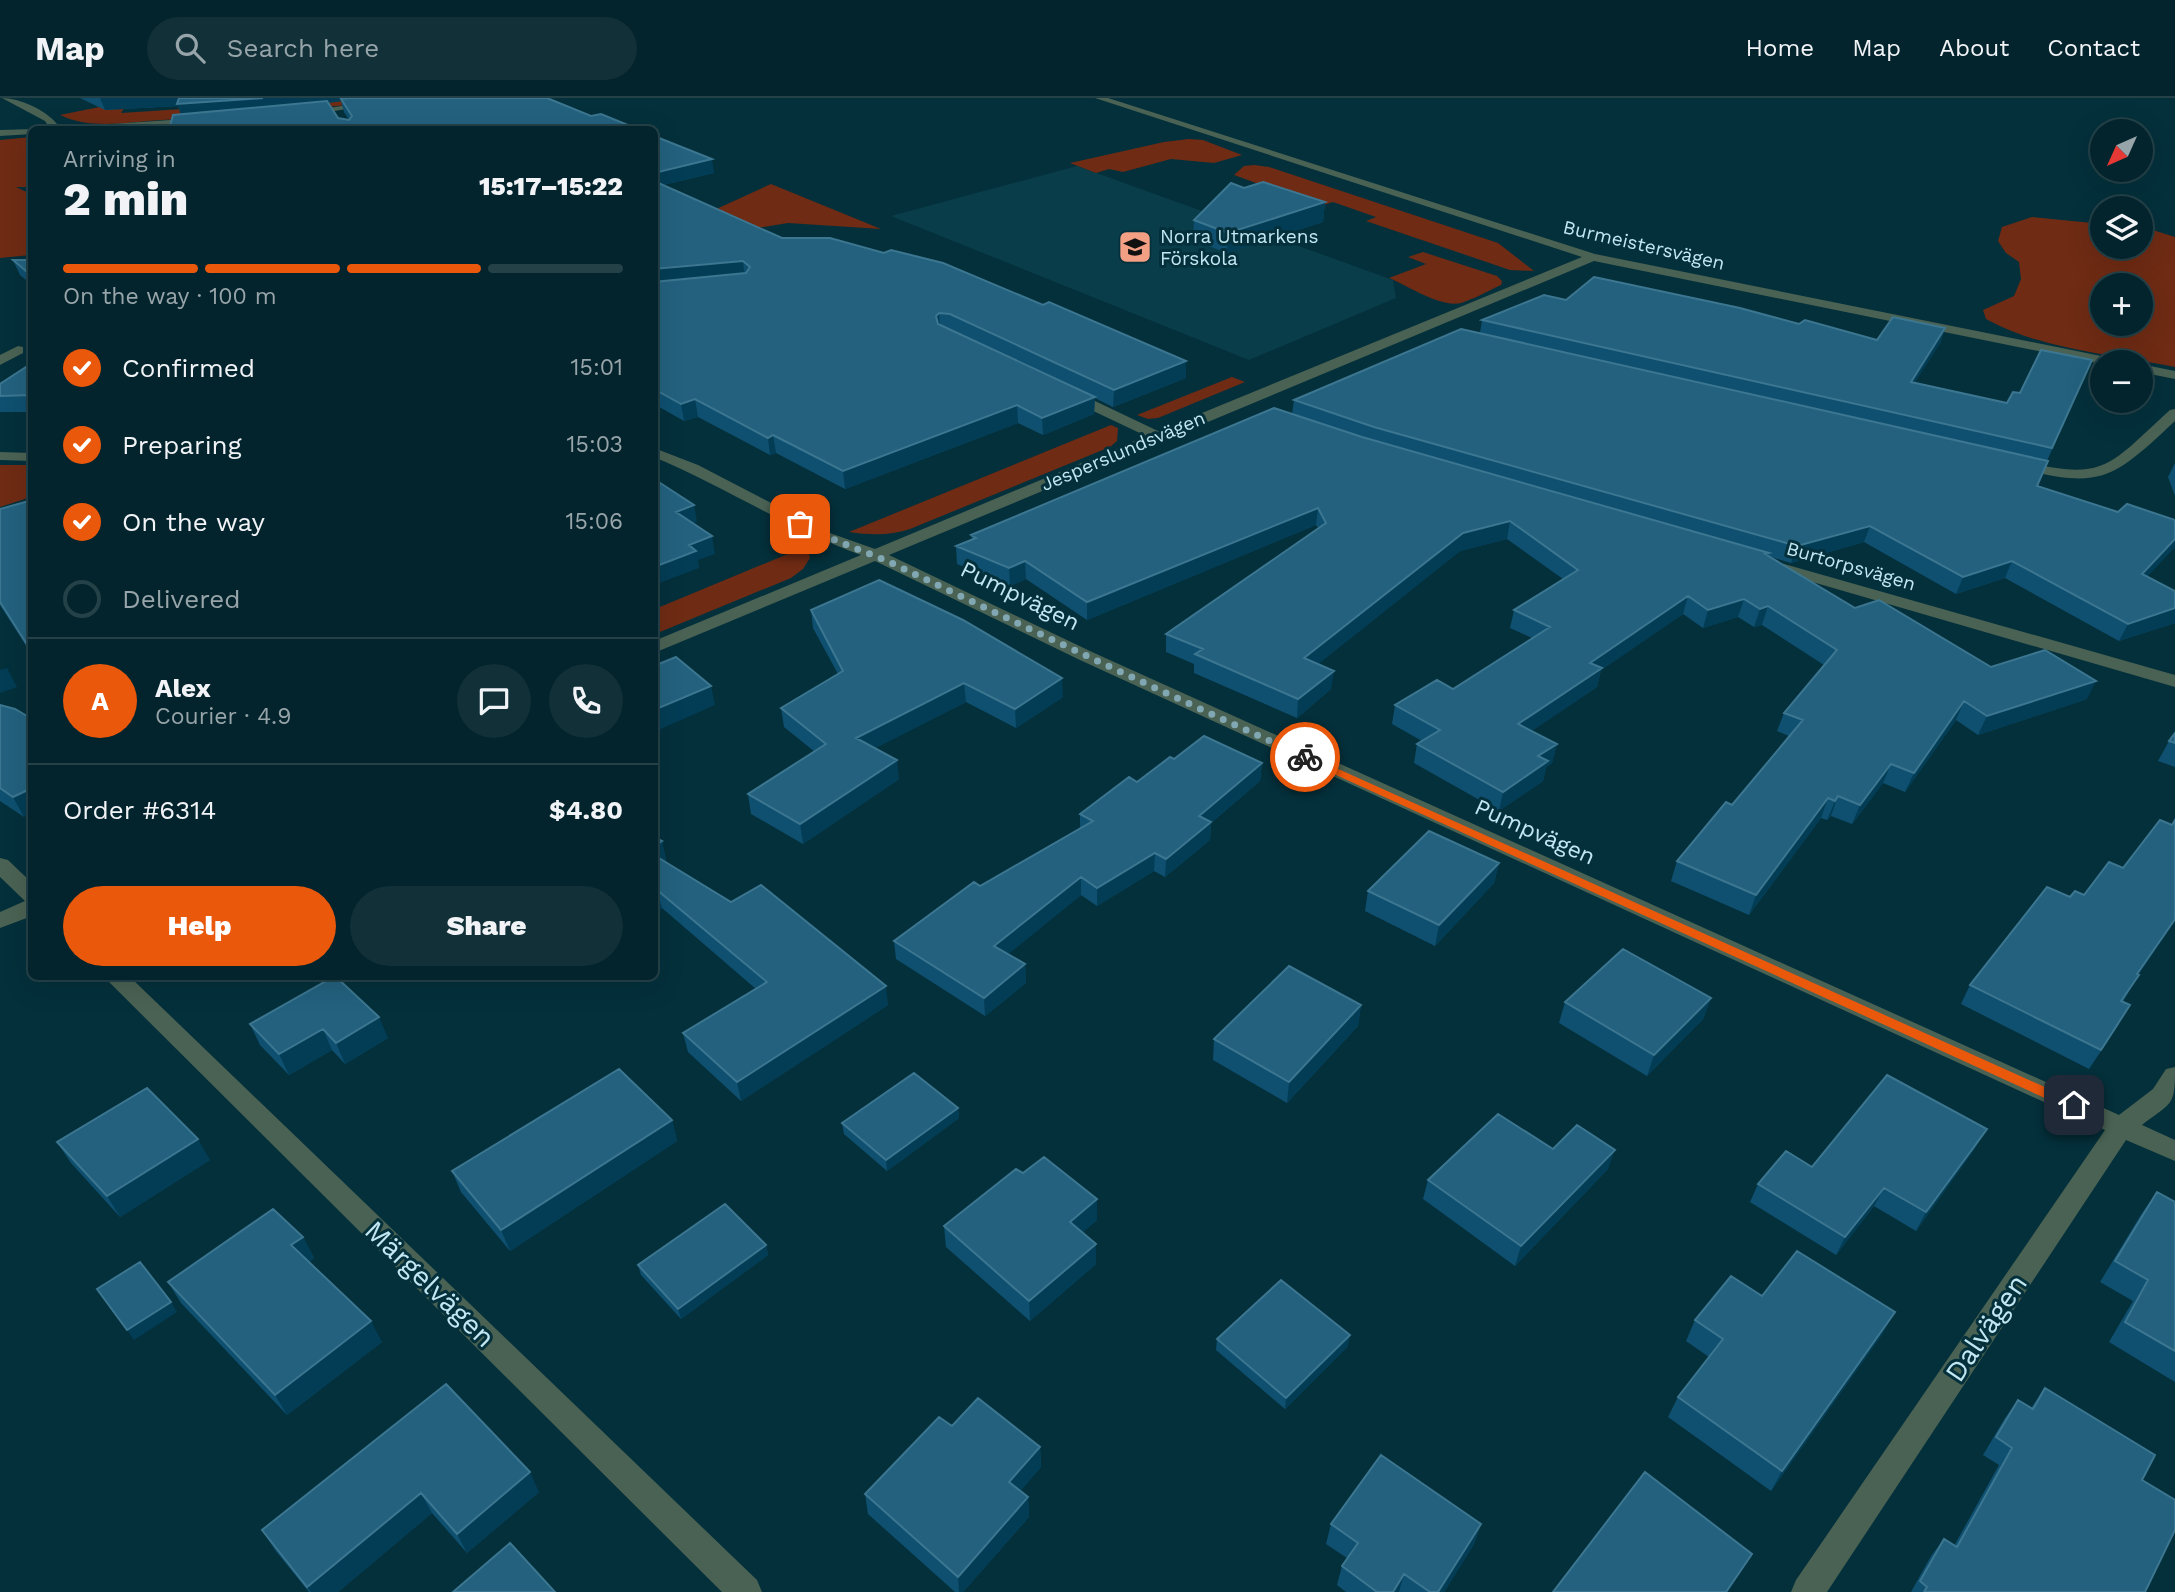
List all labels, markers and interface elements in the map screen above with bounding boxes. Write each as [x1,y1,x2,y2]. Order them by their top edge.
search box [147,17,637,80]
text: Map [35,29,105,68]
icon: search [171,29,209,67]
text: Search here [227,33,379,63]
text: Home [1746,34,1814,62]
text: Map [1852,34,1901,62]
text: About [1939,34,2009,62]
text: Contact [2047,34,2140,62]
north arrow [2090,119,2152,182]
map controls [2090,119,2153,413]
text: Arriving in [63,146,176,173]
text: 15:17–15:22 [479,171,623,201]
text: 2 min [63,172,188,226]
button: layers [2090,196,2153,259]
street label: Burmeistersvägen [1561,215,1727,275]
place label: Norra Utmarkens Förskola [1160,225,1318,270]
school or university icon: Norra Utmarkens Förskola [1116,228,1154,266]
button: + [2090,273,2153,336]
text: On the way · 100 m [63,283,277,310]
icon: check [63,349,101,387]
button: − [2090,350,2153,413]
text: Confirmed [122,353,255,383]
text: 15:01 [571,354,623,381]
street label: Jesperslundsvägen [1037,406,1209,496]
icon: check [63,426,101,464]
text: Preparing [122,430,242,460]
text: 15:03 [567,431,623,458]
pin [770,494,830,554]
icon: check [63,503,101,541]
icon: bag [781,505,819,543]
text: On the way [122,507,265,537]
text: 15:06 [566,508,623,535]
street label: Burtorpsvägen [1784,537,1918,595]
street label: Pumpvägen [956,556,1084,636]
text: Delivered [122,584,241,614]
button: chat [457,664,531,738]
button: phone [549,664,623,738]
text: Alex [155,673,211,703]
text: A [91,686,109,716]
text: Courier · 4.9 [155,703,291,730]
courier [1270,722,1340,792]
icon: bike [1286,738,1324,776]
street label: Pumpvägen [1471,793,1599,871]
text: Order #6314 [63,795,216,825]
text: $4.80 [549,795,623,825]
button: Help [63,886,336,966]
button: Share [350,886,623,966]
pin [2044,1075,2104,1135]
icon: home [2055,1086,2093,1124]
street label: Märgelvägen [358,1214,502,1354]
street label: Dalvägen [1938,1268,2034,1388]

